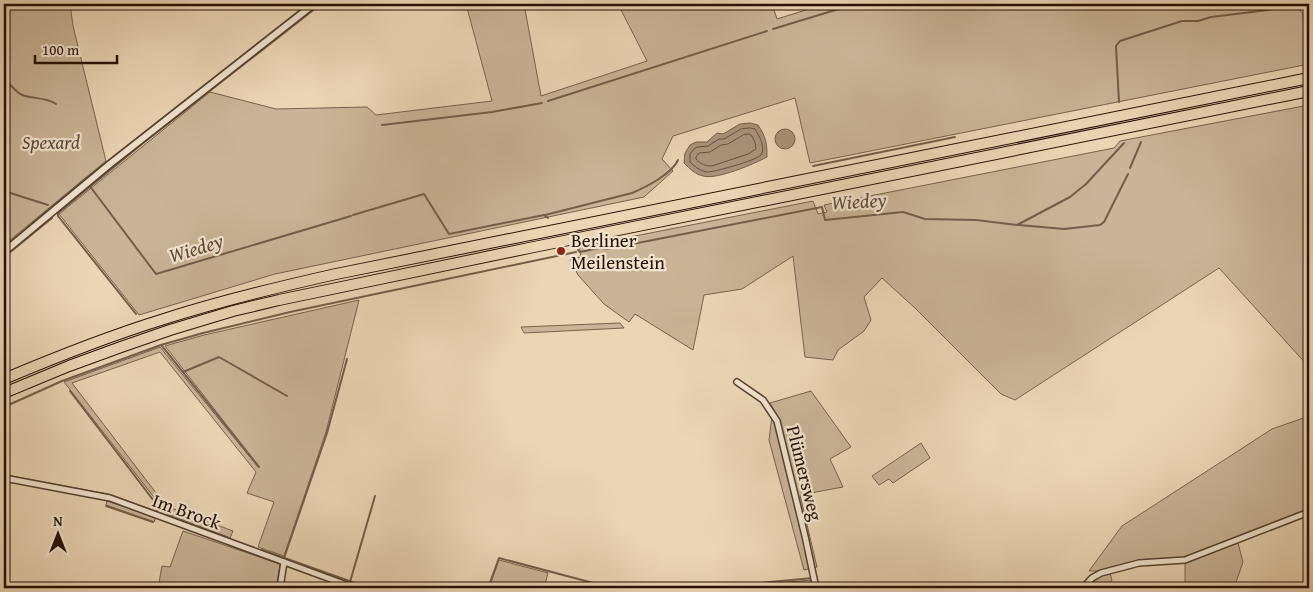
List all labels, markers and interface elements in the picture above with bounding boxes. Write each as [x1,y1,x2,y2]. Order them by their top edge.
scale bar [35,32,118,64]
text: 100 m [42,39,80,60]
park label: Spexard [22,128,80,156]
water label: Wiedey [831,185,887,216]
water label: Wiedey [165,226,227,270]
place label: Berliner Meilenstein [571,226,665,276]
marker: Berliner Meilenstein [555,245,567,257]
street label: Plümersweg [780,422,830,524]
street label: Im Brock [149,486,226,536]
north arrow [32,510,82,560]
text: N [53,511,63,531]

